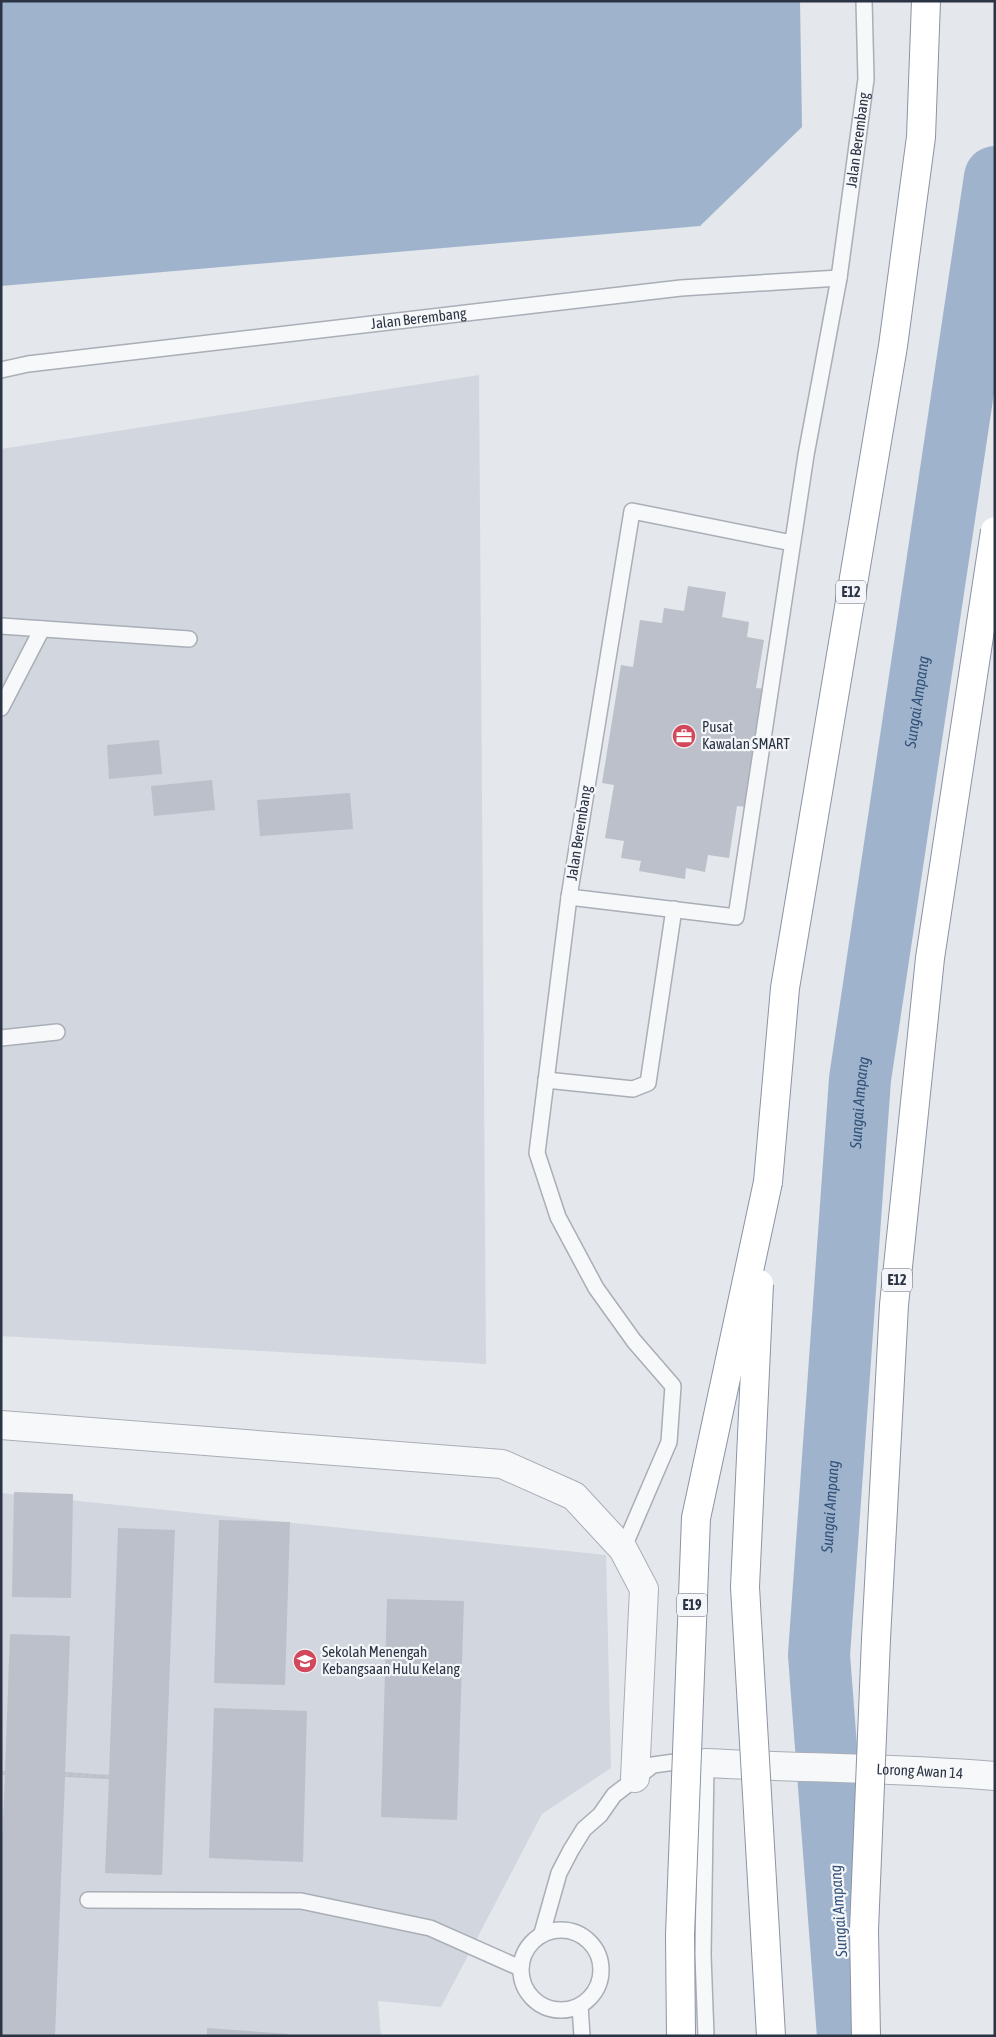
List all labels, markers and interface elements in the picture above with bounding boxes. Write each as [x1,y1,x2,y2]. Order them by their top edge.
street label: Jalan Berembang [842,91,872,189]
street label: Jalan Berembang [370,304,468,332]
road number: E12 [836,580,866,604]
water label: Sungai Ampang [901,655,933,750]
place label: Pusat Kawalan SMART [702,718,790,752]
office icon: Pusat Kawalan SMART [671,723,697,749]
street label: Jalan Berembang [563,784,594,882]
water label: Sungai Ampang [846,1055,873,1150]
road number: E12 [882,1268,912,1292]
water label: Sungai Ampang [817,1460,843,1554]
road number: E19 [677,1594,707,1616]
place label: Sekolah Menengah Kebangsaan Hulu Kelang [322,1643,461,1677]
school or university icon: Sekolah Menengah Kebangsaan Hulu Kelang [292,1648,318,1674]
street label: Lorong Awan 14 [876,1760,964,1782]
water label: Sungai Ampang [826,1864,851,1959]

